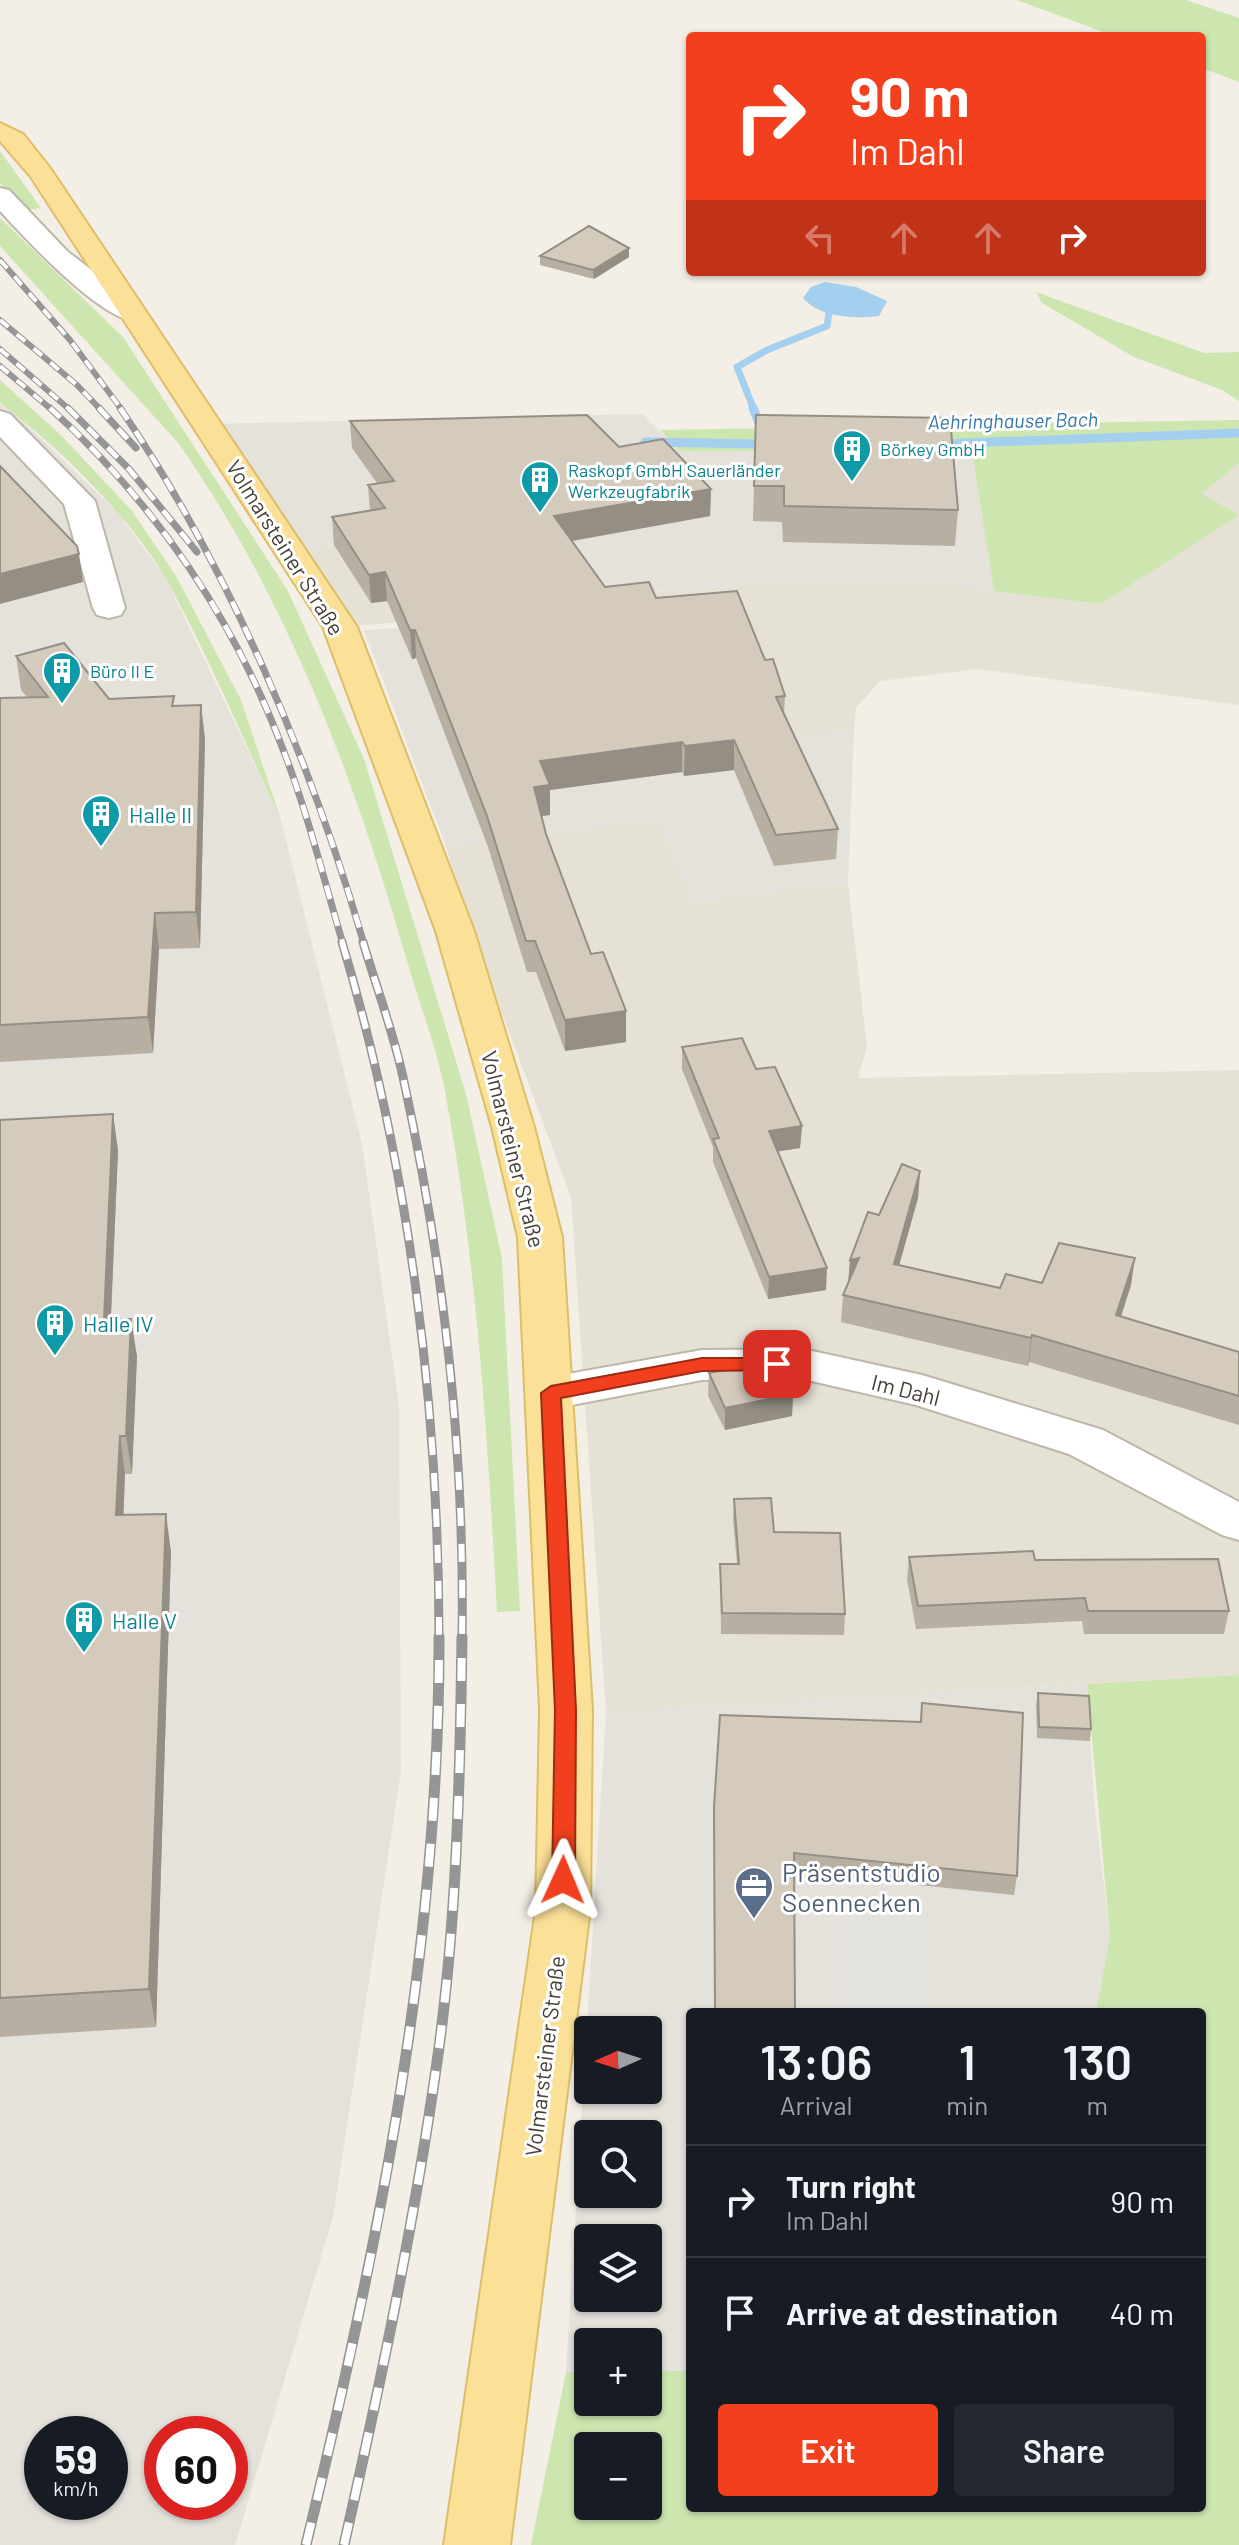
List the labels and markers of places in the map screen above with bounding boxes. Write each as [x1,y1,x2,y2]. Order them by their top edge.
building icon: Börkey GmbH [831,428,873,483]
place label: Börkey GmbH [880,438,985,460]
building icon: Raskopf GmbH Sauerländer Werkzeugfabrik [519,459,561,514]
place label: Raskopf GmbH Sauerländer Werkzeugfabrik [568,459,781,502]
building icon: Büro II E [41,650,83,705]
place label: Büro II E [90,660,154,682]
building icon: Halle II [80,793,122,848]
place label: Halle II [129,801,192,827]
building icon: Halle IV [34,1302,76,1357]
place label: Halle IV [83,1310,154,1336]
pin [743,1330,811,1398]
building icon: Halle V [63,1599,105,1654]
place label: Halle V [112,1607,177,1633]
place label: Präsentstudio Soennecken [782,1856,941,1917]
office icon: Präsentstudio Soennecken [733,1865,775,1920]

